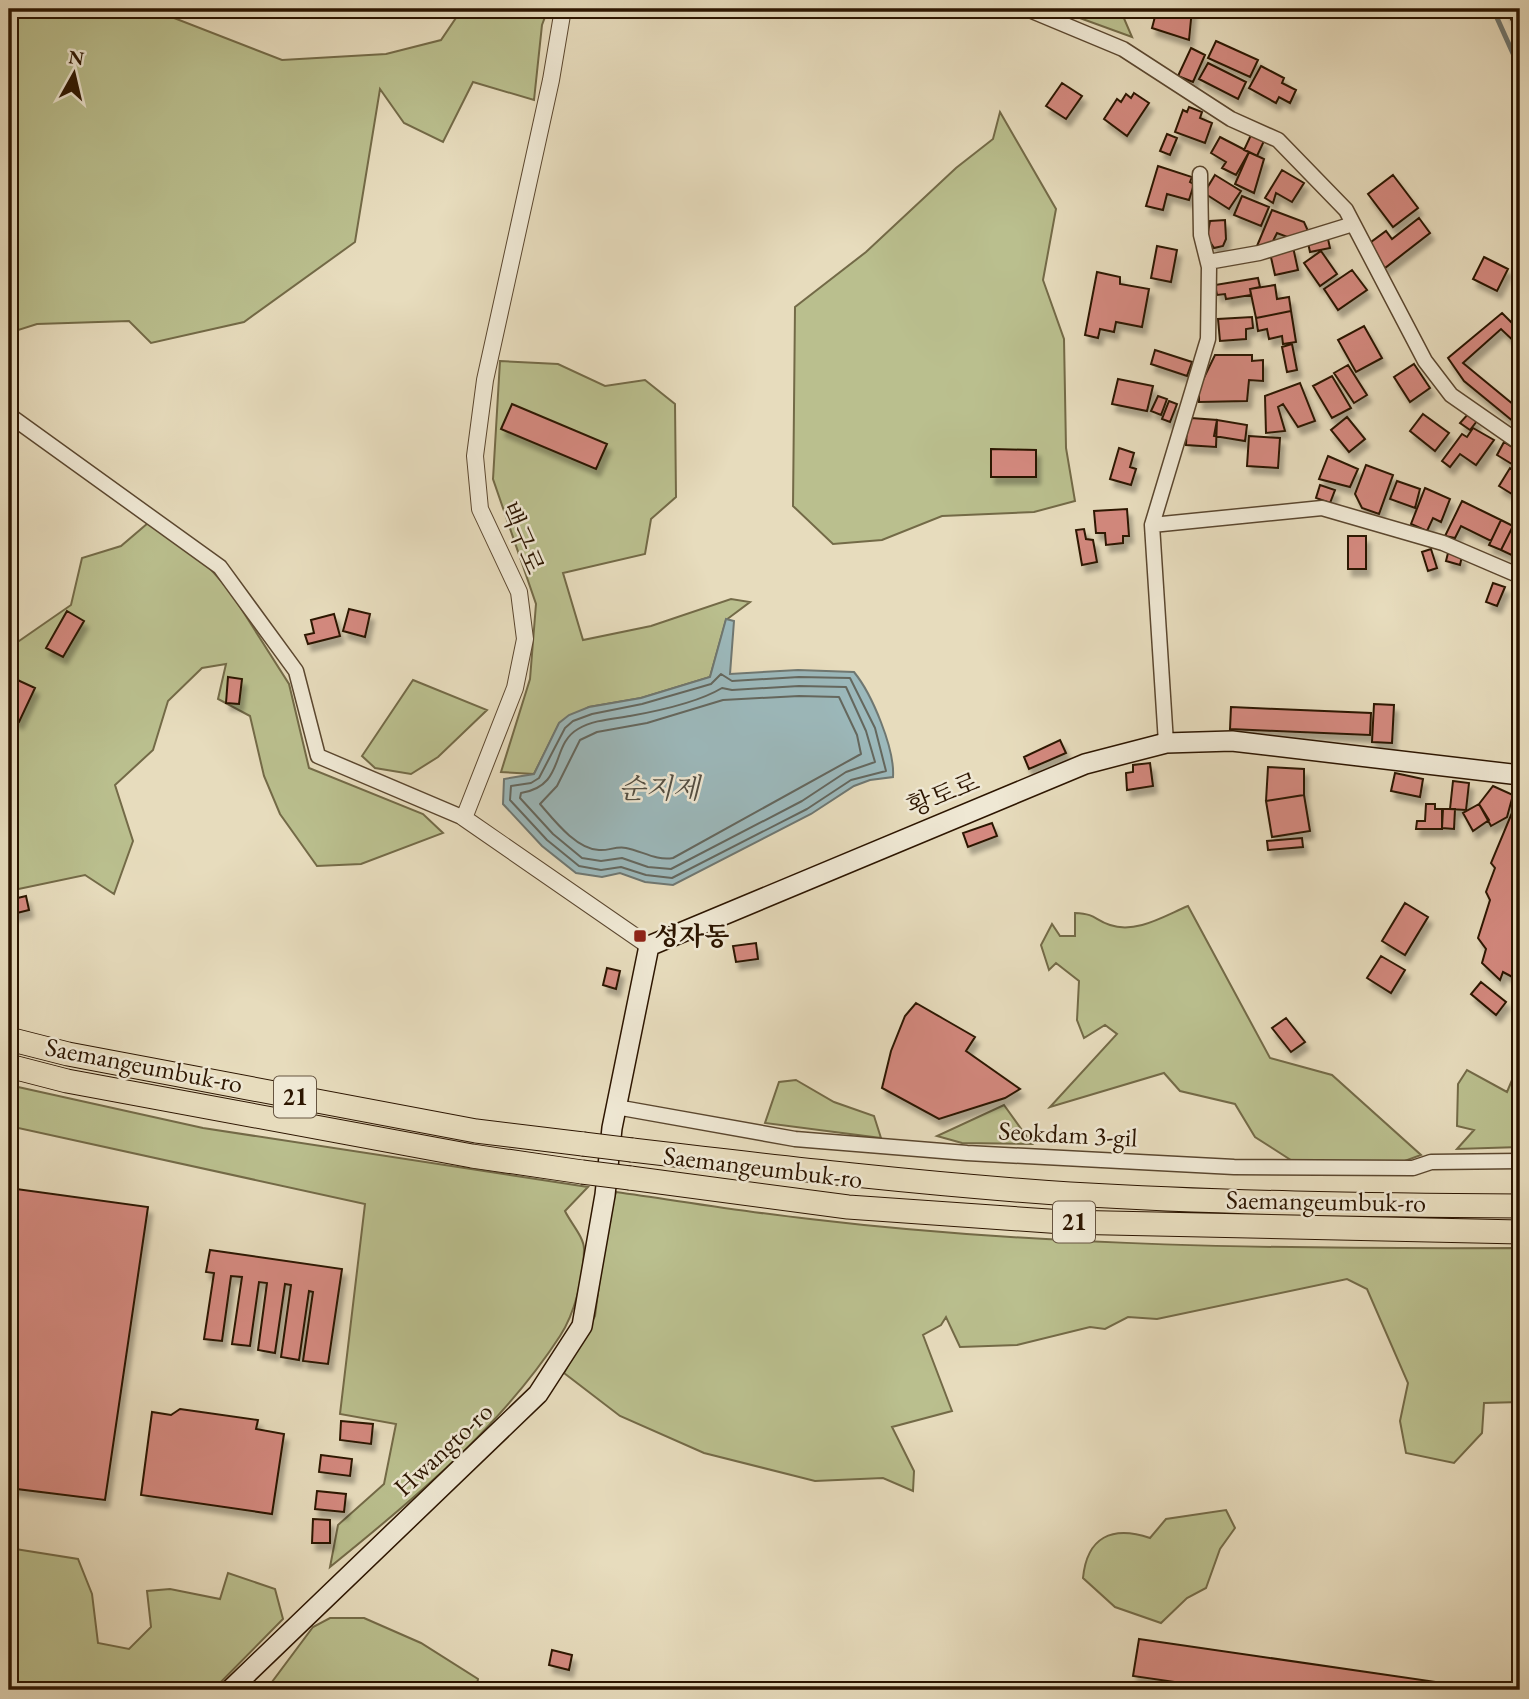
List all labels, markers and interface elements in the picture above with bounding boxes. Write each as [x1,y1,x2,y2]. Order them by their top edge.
north arrow [38,38,108,108]
text: N [67,44,86,71]
street label: 백구로 [492,497,552,579]
street label: 황토로 [902,764,984,824]
water label: 순지제 [618,770,703,806]
place label: 성자동 [654,919,729,953]
marker: 성자동 [632,928,648,944]
street label: Saemangeumbuk-ro [42,1029,246,1101]
road number: 21 [274,1077,316,1118]
street label: Seokdam 3-gil [998,1113,1138,1155]
street label: Saemangeumbuk-ro [662,1138,864,1196]
street label: Saemangeumbuk-ro [1226,1182,1426,1220]
road number: 21 [1053,1202,1095,1242]
street label: Hwangto-ro [386,1394,500,1504]

